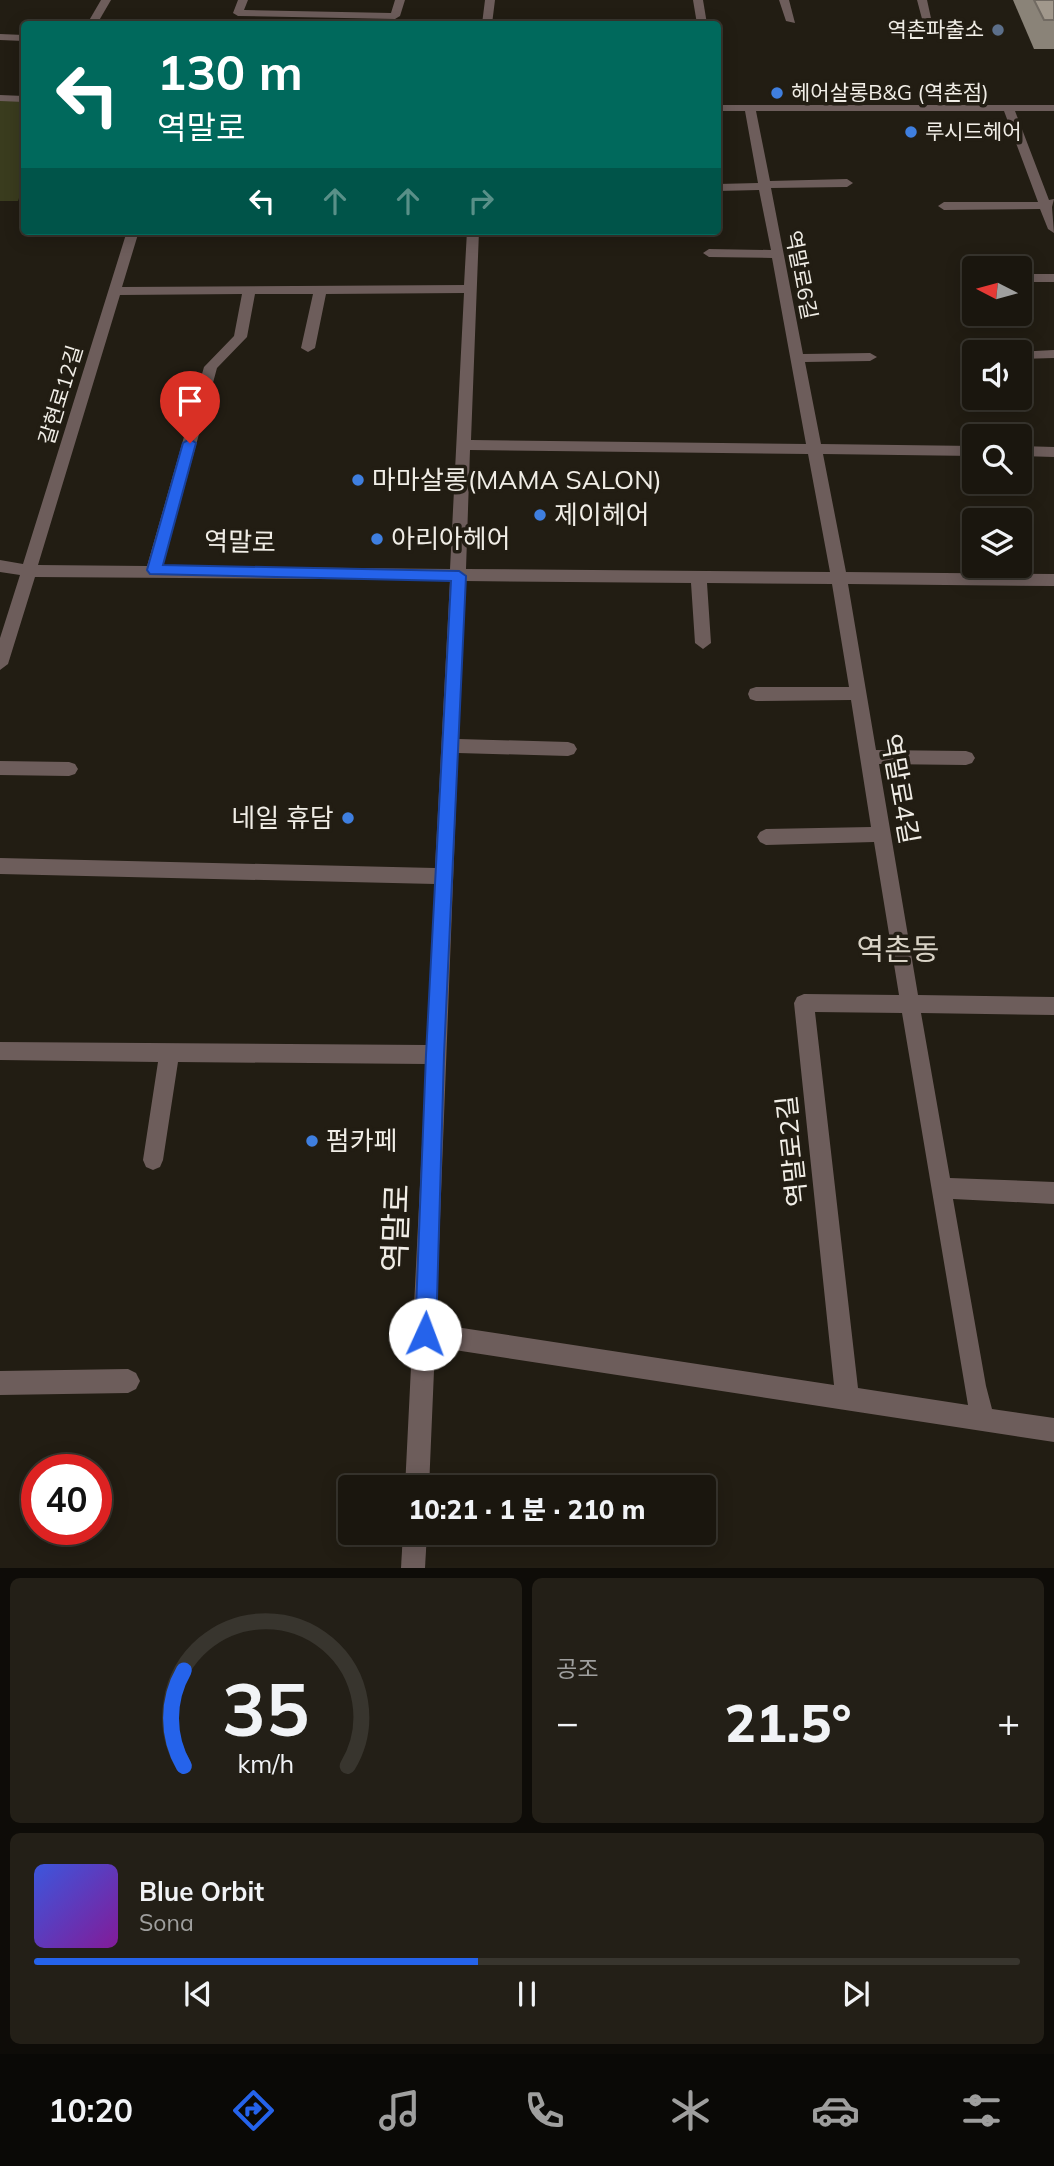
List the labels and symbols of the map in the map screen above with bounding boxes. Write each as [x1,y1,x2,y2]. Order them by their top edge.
place label: 역촌파출소 [887,16,984,42]
marker: 역촌파출소 [990,22,1006,38]
place label: 헤어살롱B&G (역촌점) [791,79,989,105]
marker: 헤어살롱B&G (역촌점) [769,85,785,101]
place label: 루시드헤어 [925,118,1022,144]
marker: 루시드헤어 [903,124,919,140]
street label: 역말로6길 [781,228,823,321]
north arrow [962,256,1032,326]
street label: 갈현로12길 [33,342,87,448]
pin [160,371,220,443]
place label: 마마살롱(MAMA SALON) [372,463,662,496]
marker: 마마살롱(MAMA SALON) [350,472,366,488]
place label: 제이헤어 [554,498,650,531]
marker: 제이헤어 [532,507,548,523]
place label: 아리아헤어 [391,522,511,555]
street label: 역말로 [204,524,276,559]
marker: 아리아헤어 [369,531,385,547]
street label: 역말로4길 [875,731,926,847]
place label: 네일 휴담 [232,801,334,834]
marker: 네일 휴담 [340,810,356,826]
district label: 역촌동 [857,930,939,968]
street label: 역말로2길 [769,1094,814,1208]
place label: 펌카페 [326,1124,398,1157]
marker: 펌카페 [304,1133,320,1149]
street label: 역말로 [373,1183,417,1273]
position arrow [388,1297,462,1371]
speed limit sign: 40 [21,1454,112,1545]

